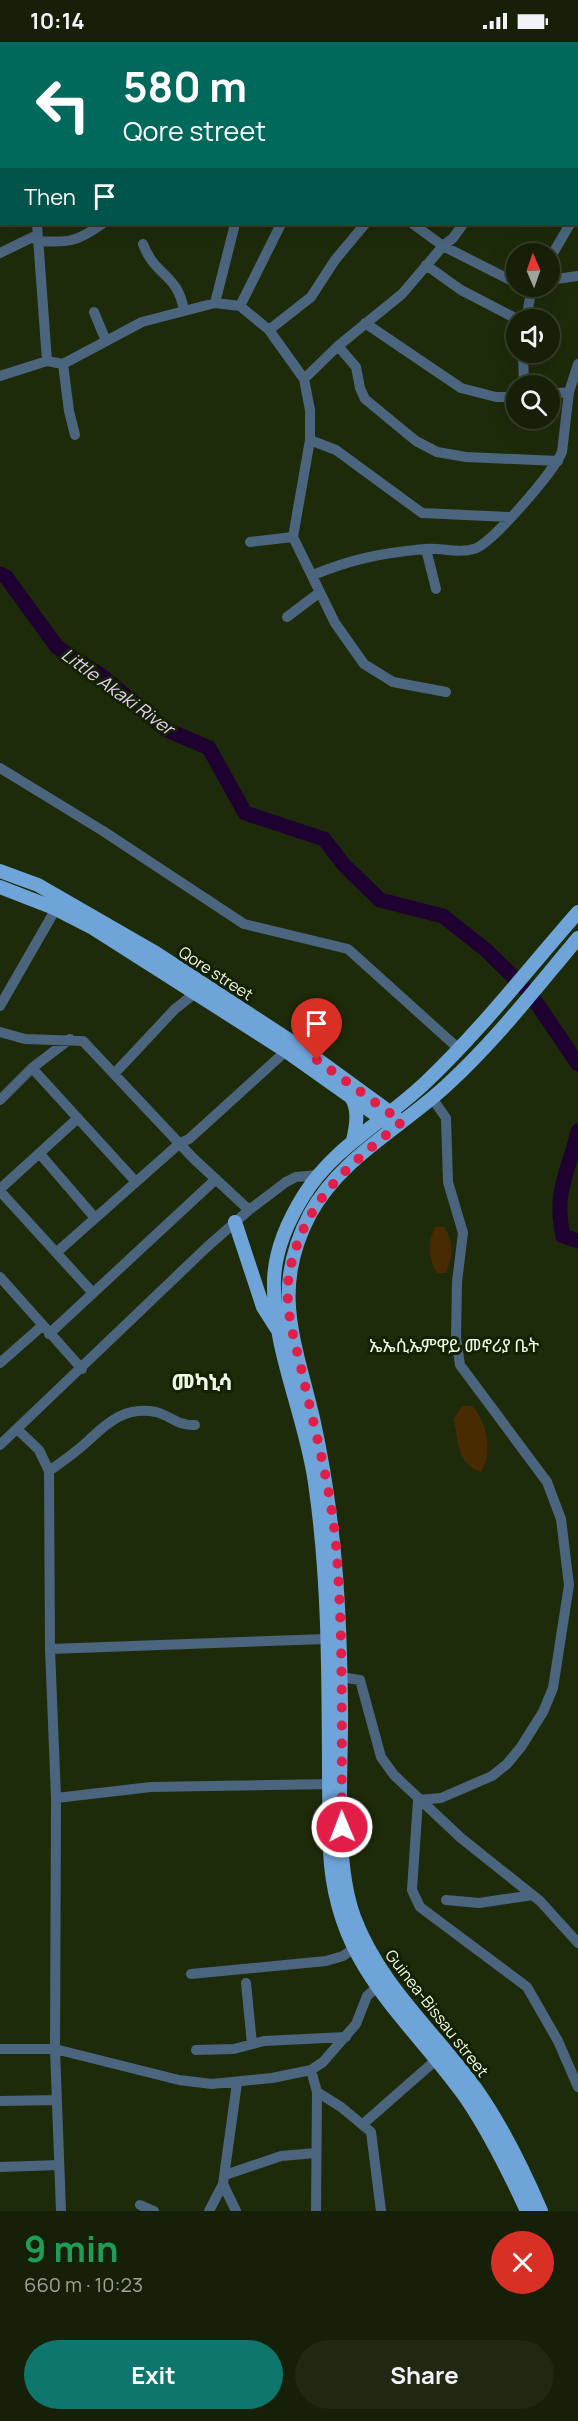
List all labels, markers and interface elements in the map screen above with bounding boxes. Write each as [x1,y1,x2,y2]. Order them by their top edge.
text: 10:14 [30,6,85,36]
text: 580 m [123,57,247,115]
icon: left [24,66,102,144]
text: Qore street [123,112,266,149]
icon: arrive [88,180,121,213]
text: Then [24,182,76,212]
north arrow [506,243,560,297]
map controls [506,243,560,429]
button: sound [506,309,560,363]
button: search [506,375,560,429]
water label: Little Akaki River [57,642,181,741]
street label: Qore street [174,941,258,1005]
pin [291,998,342,1060]
icon: arrive [300,1007,333,1040]
district label: ኤኤሲኤምዋይ መኖሪያ ቤት [369,1333,539,1357]
district label: መካኒሳ [171,1367,233,1397]
position arrow [310,1795,374,1859]
street label: Guinea-Bissau street [380,1945,494,2081]
text: 9 min [24,2224,119,2273]
button: close [491,2231,554,2294]
text: 660 m · 10:23 [24,2271,143,2298]
button: Exit [24,2340,283,2409]
button: Share [295,2340,554,2409]

